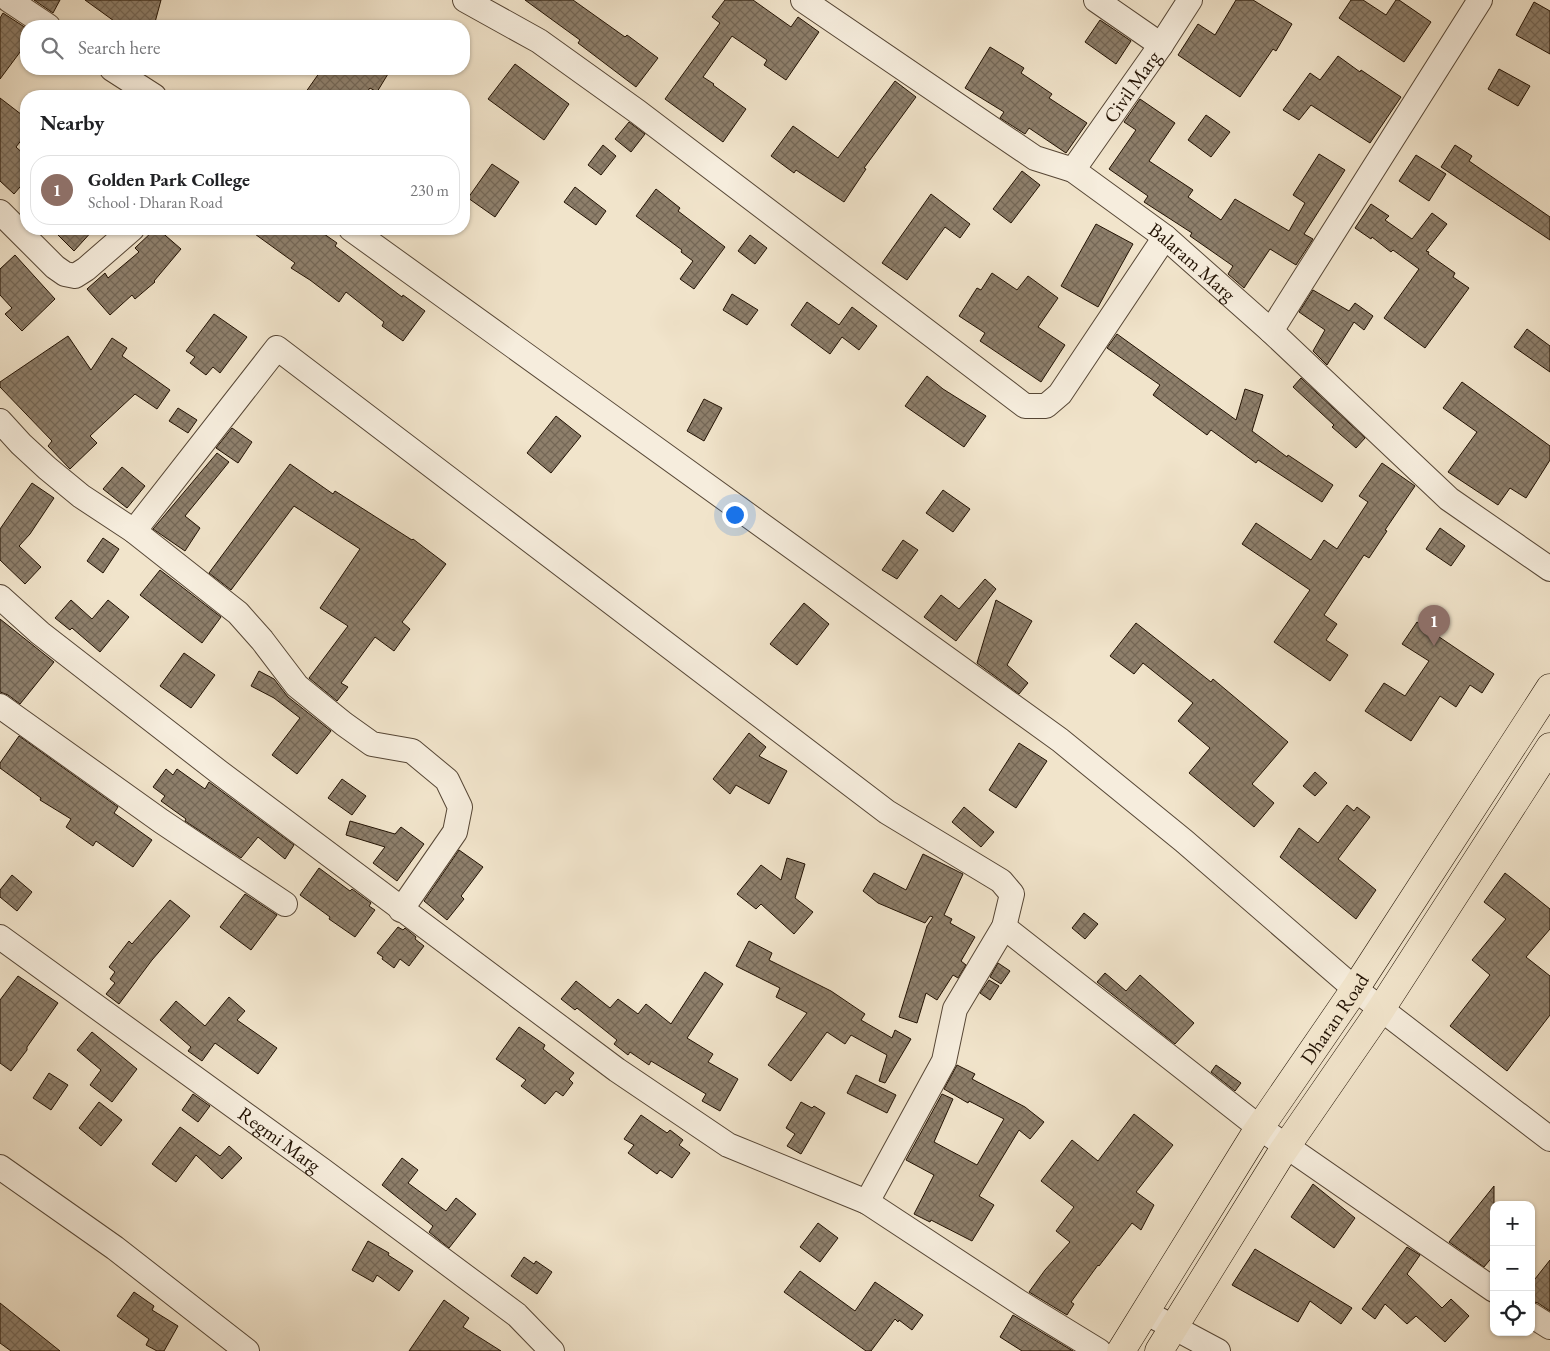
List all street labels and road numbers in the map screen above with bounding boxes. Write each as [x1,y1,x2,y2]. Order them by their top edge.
street label: Civil Marg [1097,45,1166,128]
street label: Balaram Marg [1143,216,1242,307]
street label: Dharan Road [1294,968,1375,1069]
street label: Regmi Marg [233,1101,326,1178]

